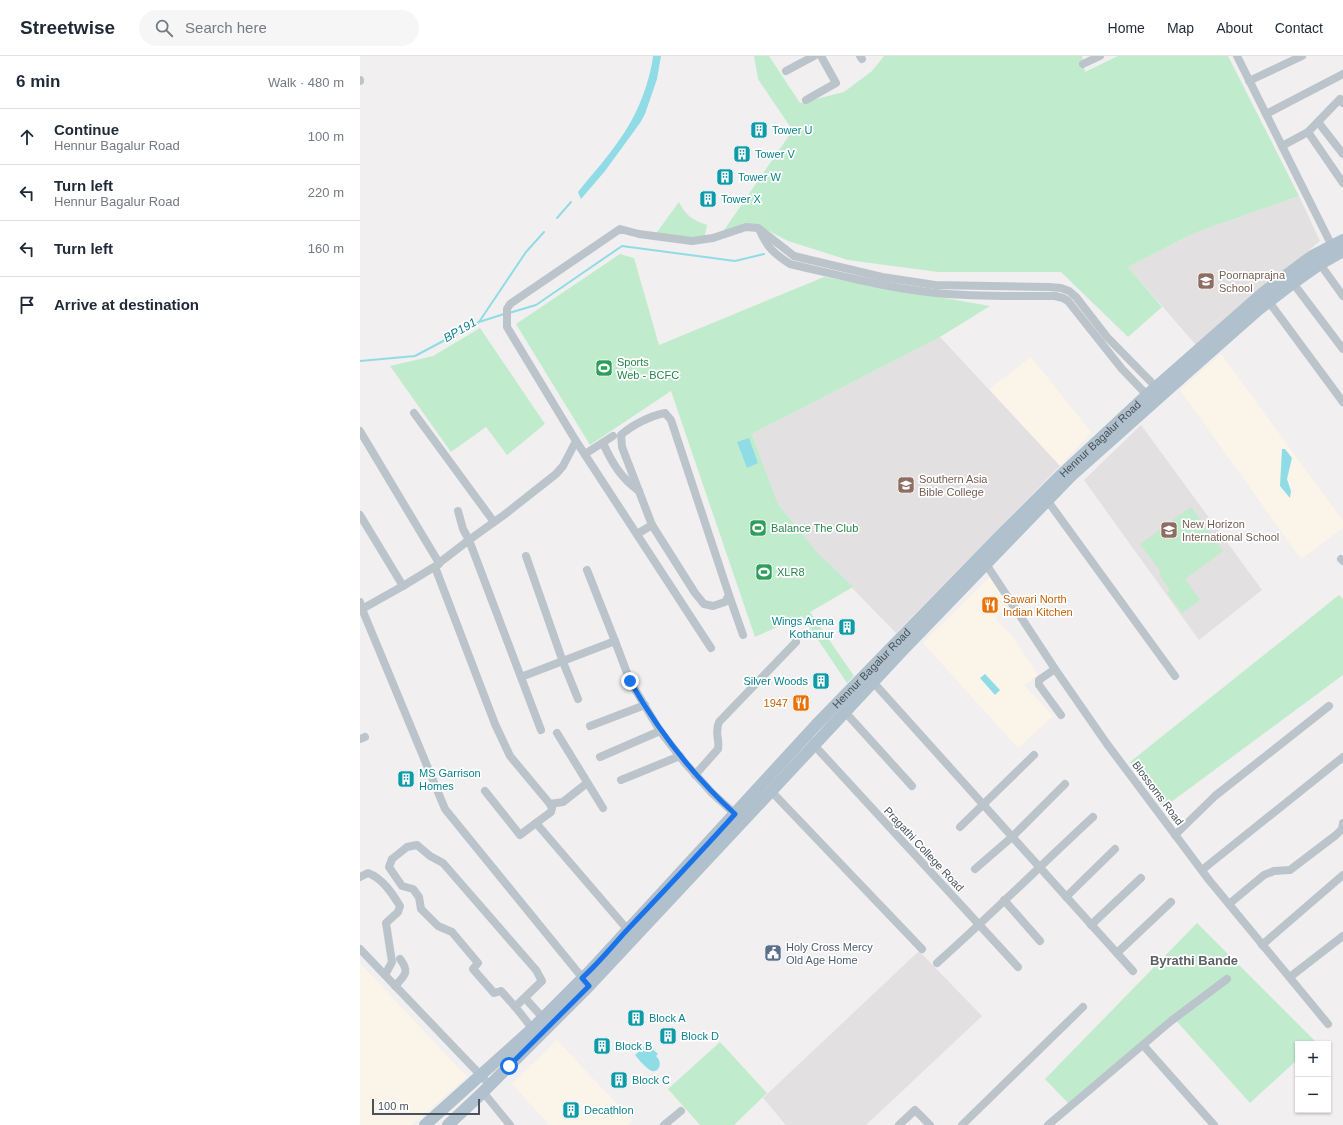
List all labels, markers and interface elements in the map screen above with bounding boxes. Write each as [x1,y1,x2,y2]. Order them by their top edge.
search box [139,10,419,46]
text: Streetwise [20,17,115,38]
icon: search [153,17,175,39]
text: Search here [185,19,267,36]
text: Home [1108,20,1145,36]
text: Map [1167,20,1194,36]
text: About [1216,20,1253,36]
text: Contact [1275,20,1323,36]
text: 6 min [16,72,60,91]
text: Walk · 480 m [268,75,344,90]
building icon: Tower U [749,120,769,140]
text: Continue [54,121,119,138]
place label: Tower U [772,124,812,136]
icon: ahead [16,126,38,148]
text: 100 m [308,129,344,144]
text: Hennur Bagalur Road [54,138,180,153]
building icon: Tower V [732,144,752,164]
place label: Tower V [755,148,795,160]
building icon: Tower W [715,167,735,187]
place label: Tower W [738,171,781,183]
text: Turn left [54,177,113,194]
icon: left [16,182,38,204]
text: 220 m [308,185,344,200]
building icon: Tower X [698,189,718,209]
place label: Tower X [721,193,761,205]
text: Hennur Bagalur Road [54,194,180,209]
icon: left [16,238,38,260]
text: Turn left [54,240,113,257]
text: 160 m [308,241,344,256]
place label: Poornaprajna School [1219,269,1286,294]
school or university icon: Poornaprajna School [1196,271,1216,291]
icon: arrive [16,294,38,316]
text: Arrive at destination [54,296,199,313]
water label: BP191 [441,315,479,345]
place label: Sports Web - BCFC [617,356,679,381]
sports icon: Sports Web - BCFC [594,358,614,378]
street label: Hennur Bagalur Road [1057,398,1143,480]
place label: Southern Asia Bible College [919,473,988,498]
school or university icon: Southern Asia Bible College [896,475,916,495]
sports icon: Balance The Club [748,518,768,538]
place label: New Horizon International School [1182,518,1279,543]
school or university icon: New Horizon International School [1159,520,1179,540]
place label: Balance The Club [771,522,858,534]
sports icon: XLR8 [754,562,774,582]
place label: XLR8 [777,566,805,578]
place label: Sawari North Indian Kitchen [1003,593,1073,618]
restaurant icon: Sawari North Indian Kitchen [980,595,1000,615]
place label: Wings Arena Kothanur [772,615,835,640]
building icon: Wings Arena Kothanur [837,617,857,637]
street label: Hennur Bagalur Road [830,626,913,711]
building icon: Silver Woods [811,671,831,691]
route end [621,672,639,690]
place label: Silver Woods [743,675,808,687]
restaurant icon: 1947 [791,693,811,713]
place label: 1947 [764,697,788,709]
street label: Blossoms Road [1130,759,1186,827]
place label: MS Garrison Homes [419,767,481,792]
building icon: MS Garrison Homes [396,769,416,789]
street label: Pragathi College Road [882,804,966,894]
place label: Holy Cross Mercy Old Age Home [786,941,873,966]
public building icon: Holy Cross Mercy Old Age Home [763,943,783,963]
district label: Byrathi Bande [1150,953,1238,968]
building icon: Block A [626,1008,646,1028]
place label: Block A [649,1012,686,1024]
building icon: Block D [658,1026,678,1046]
place label: Block D [681,1030,719,1042]
building icon: Block B [592,1036,612,1056]
place label: Block B [615,1040,652,1052]
map controls [1295,1041,1331,1113]
button: + [1295,1041,1331,1077]
route start [500,1057,518,1075]
building icon: Block C [609,1070,629,1090]
place label: Block C [632,1074,670,1086]
button: − [1295,1077,1331,1113]
scale bar [372,1097,480,1116]
text: 100 m [378,1100,409,1112]
building icon: Decathlon [561,1100,581,1120]
place label: Decathlon [584,1104,634,1116]

